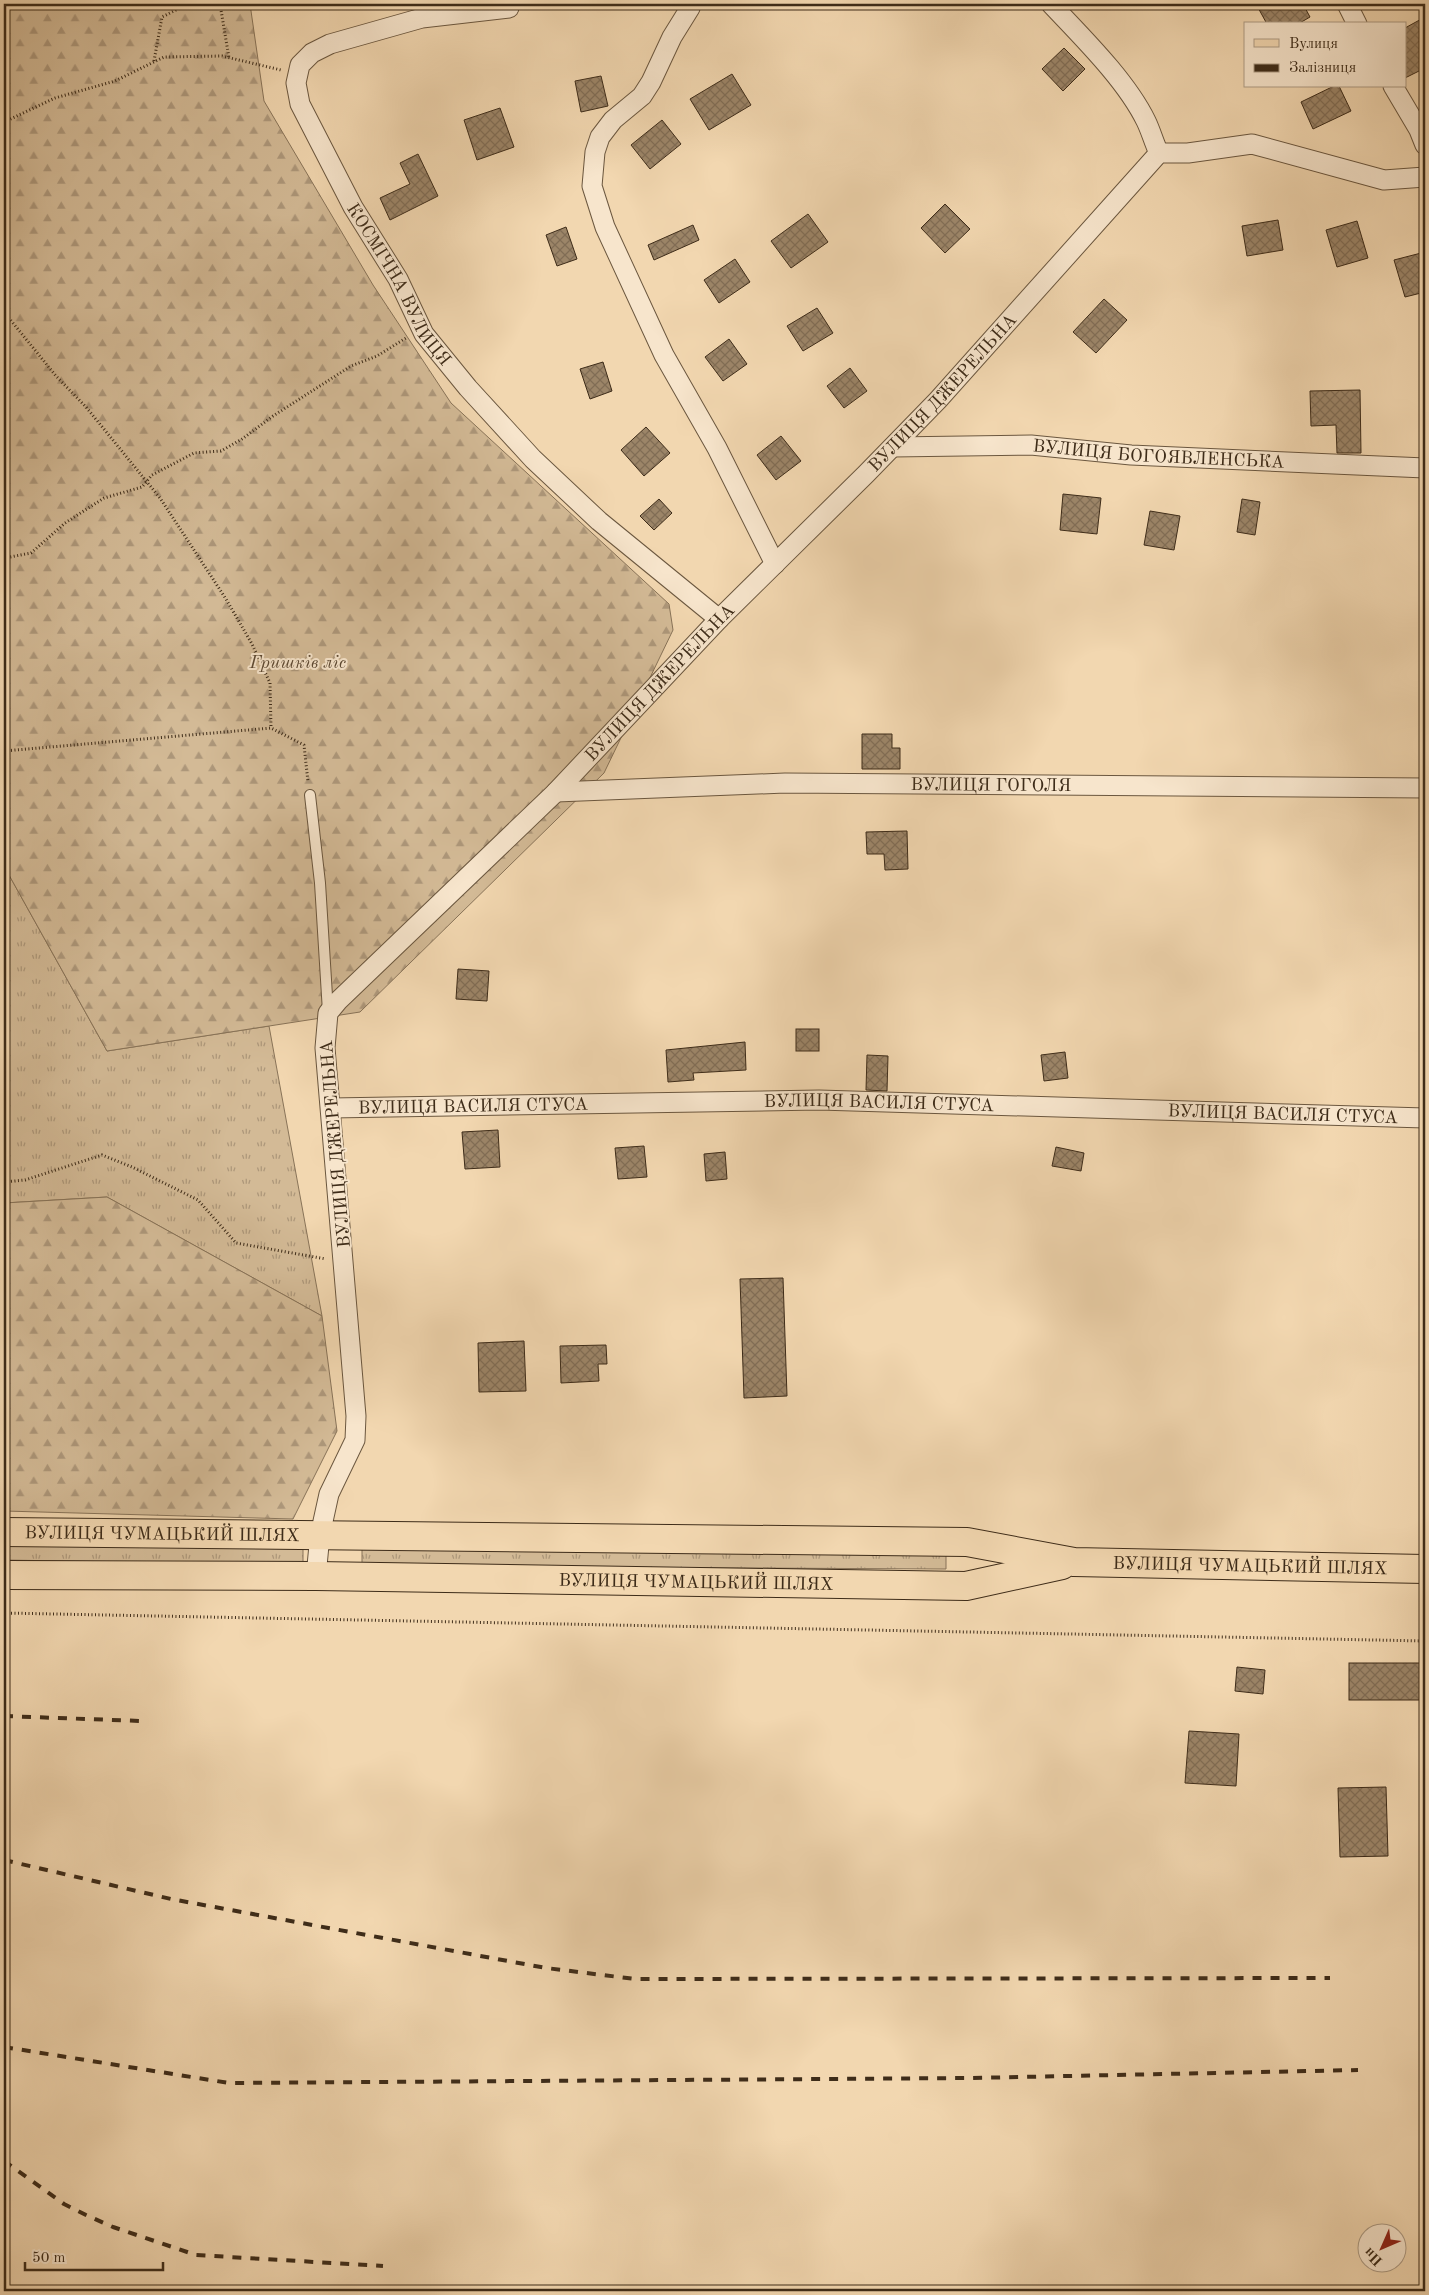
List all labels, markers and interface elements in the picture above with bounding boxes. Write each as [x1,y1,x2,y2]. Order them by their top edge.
legend [1244,22,1406,88]
text: Вулиця [1289,37,1338,52]
text: Залізниця [1289,61,1356,76]
street label: КОСМІЧНА ВУЛИЦЯ [343,200,454,369]
street label: ВУЛИЦЯ ДЖЕРЕЛЬНА [865,311,1021,476]
street label: ВУЛИЦЯ БОГОЯВЛЕНСЬКА [1032,437,1285,472]
street label: ВУЛИЦЯ ДЖЕРЕЛЬНА [582,601,738,765]
park label: Гришків ліс [249,654,346,672]
street label: ВУЛИЦЯ ГОГОЛЯ [910,776,1071,795]
street label: ВУЛИЦЯ ДЖЕРЕЛЬНА [318,1039,354,1248]
street label: ВУЛИЦЯ ВАСИЛЯ СТУСА [764,1092,995,1115]
street label: ВУЛИЦЯ ВАСИЛЯ СТУСА [358,1096,589,1118]
street label: ВУЛИЦЯ ВАСИЛЯ СТУСА [1167,1102,1398,1127]
street label: ВУЛИЦЯ ЧУМАЦЬКИЙ ШЛЯХ [24,1522,300,1545]
street label: ВУЛИЦЯ ЧУМАЦЬКИЙ ШЛЯХ [1112,1555,1388,1578]
street label: ВУЛИЦЯ ЧУМАЦЬКИЙ ШЛЯХ [558,1571,834,1594]
north arrow [1356,2222,1406,2272]
scale bar [25,2240,162,2272]
text: Пн [1362,2245,1385,2268]
text: 50 m [32,2251,66,2266]

